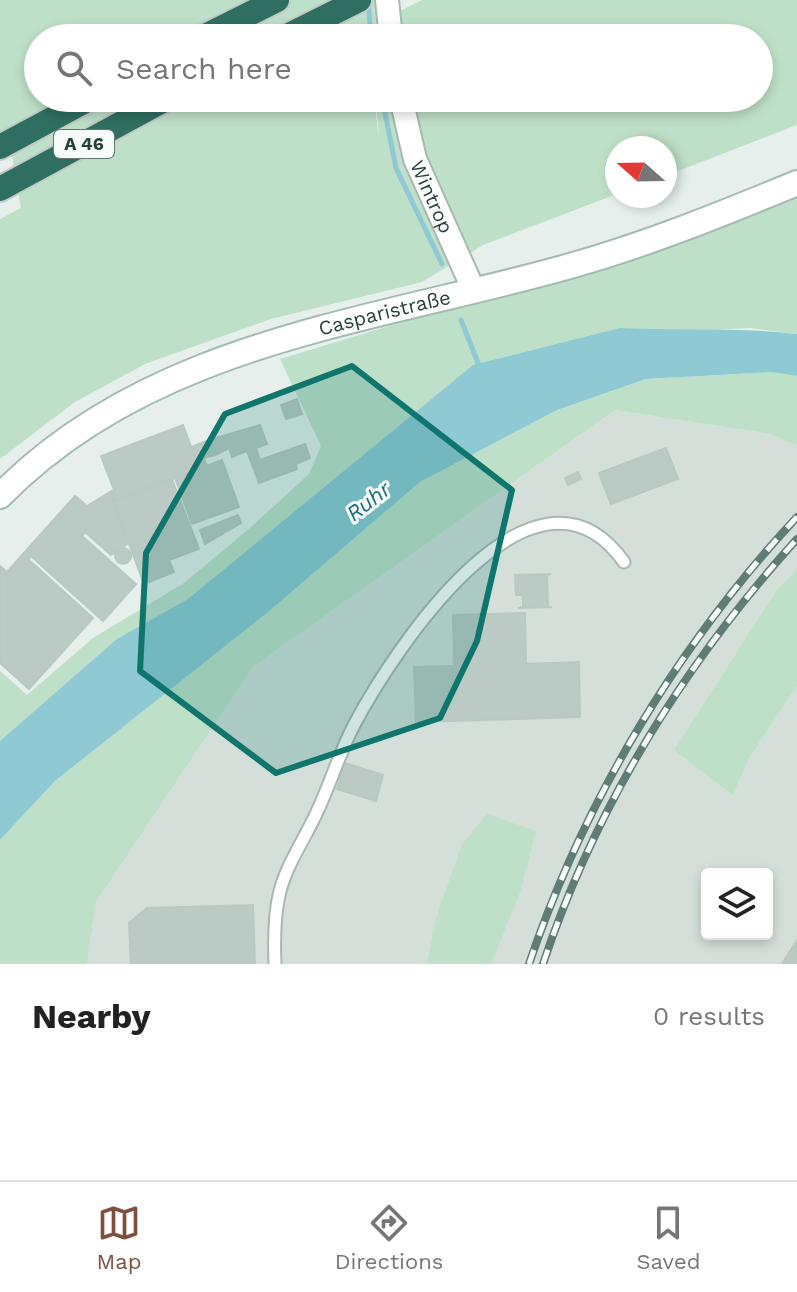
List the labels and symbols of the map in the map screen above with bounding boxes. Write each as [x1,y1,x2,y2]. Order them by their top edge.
road number: A 46 [54,130,114,158]
north arrow [605,136,677,208]
street label: Wintrop [405,156,459,237]
street label: Casparistraße [316,285,453,341]
water label: Ruhr [341,476,396,526]

